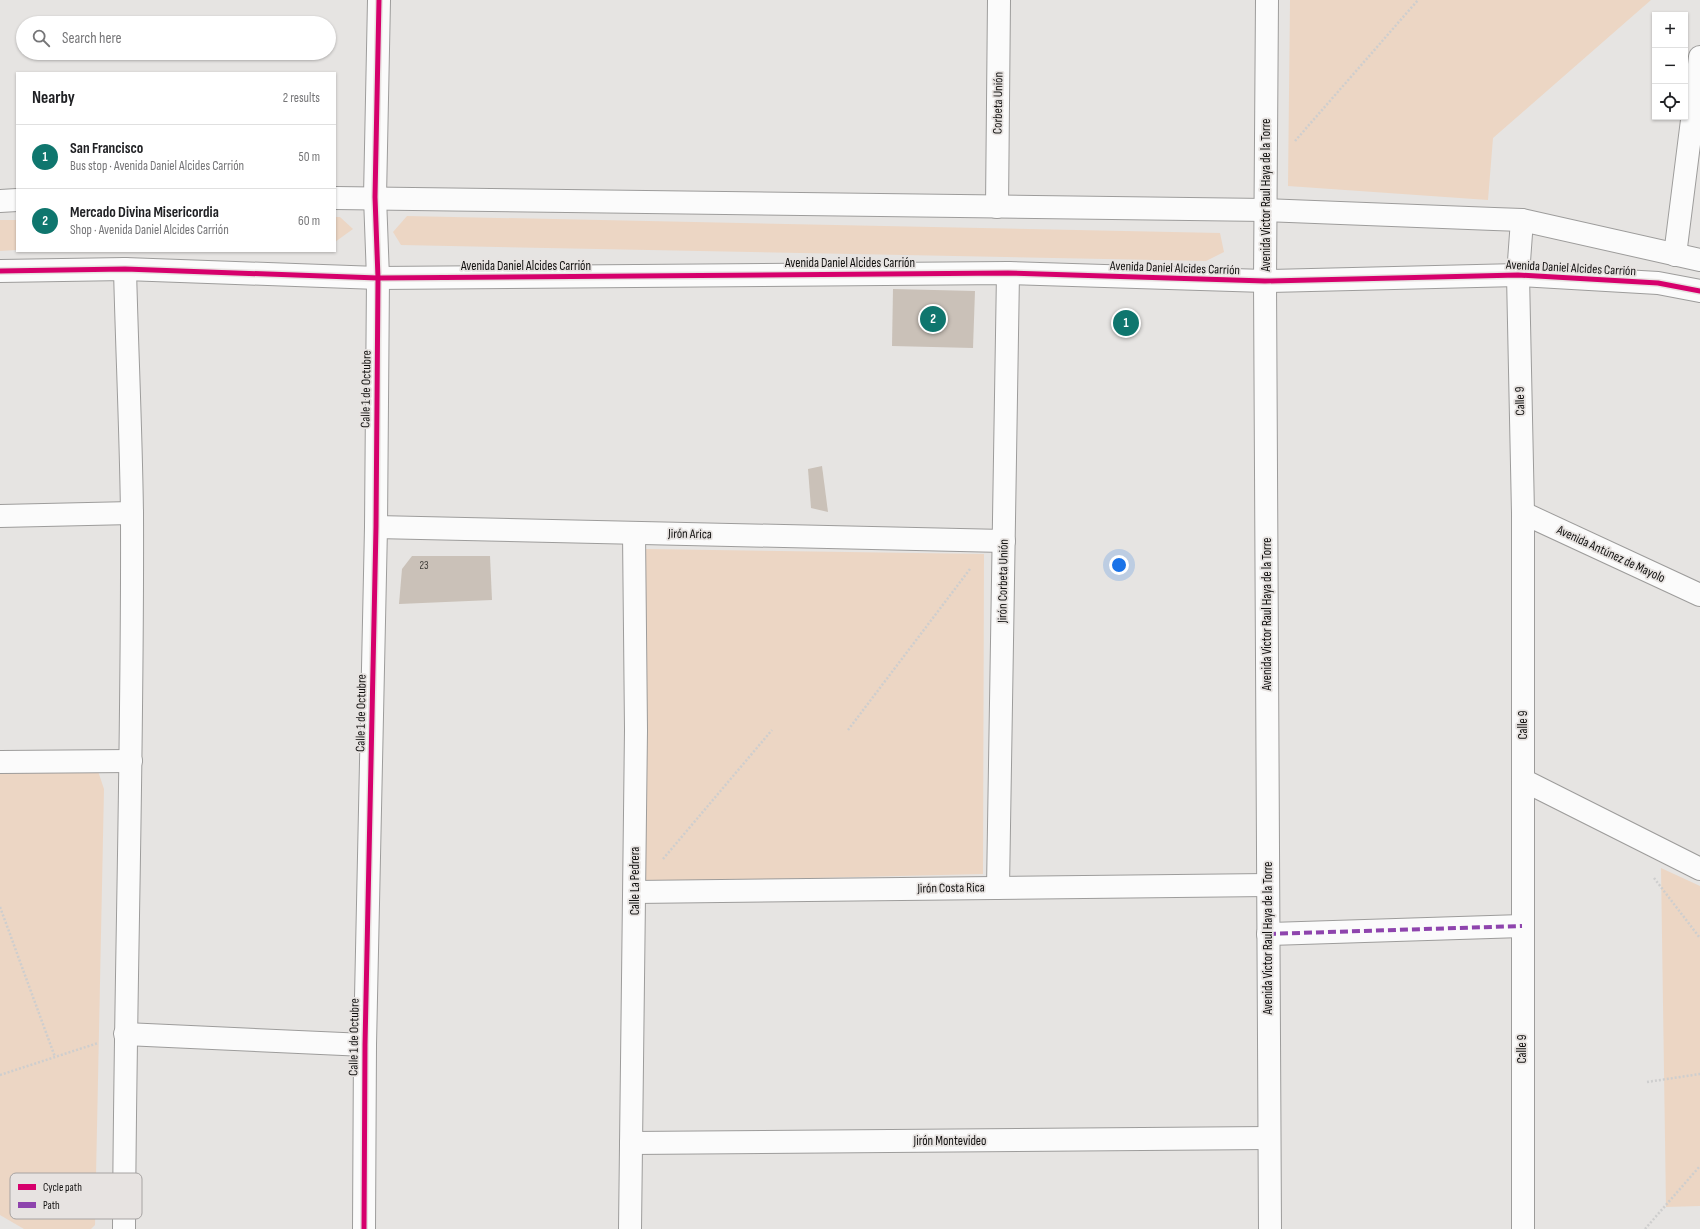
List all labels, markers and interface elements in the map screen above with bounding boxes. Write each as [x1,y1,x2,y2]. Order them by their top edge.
map controls [1652,12,1688,120]
button: + [1652,12,1688,48]
search box [16,16,336,60]
icon: search [30,27,52,49]
text: Search here [62,29,122,48]
button: − [1652,48,1688,84]
street label: Corbeta Unión [989,72,1007,134]
button: locate [1652,84,1688,120]
text: Nearby [32,88,75,108]
text: 2 results [283,90,320,106]
street label: Avenida Victor Raul Haya de la Torre [1258,118,1274,273]
text: San Francisco [70,139,143,158]
text: 1 [42,149,48,165]
text: 50 m [299,149,320,165]
text: Bus stop · Avenida Daniel Alcides Carrión [70,158,244,174]
text: Mercado Divina Misericordia [70,203,219,222]
text: 2 [42,213,48,229]
text: 60 m [298,213,320,229]
text: Shop · Avenida Daniel Alcides Carrión [70,222,229,238]
street label: Avenida Daniel Alcides Carrión [784,255,915,271]
street label: Avenida Daniel Alcides Carrión [1505,257,1636,279]
street label: Avenida Daniel Alcides Carrión [460,258,591,274]
street label: Avenida Daniel Alcides Carrión [1109,258,1240,278]
pin: 2 [920,304,946,334]
pin: 1 [1113,308,1139,338]
street label: Calle 1 de Octubre [357,350,375,428]
street label: Calle 9 [1512,386,1528,416]
street label: Avenida Antúnez de Mayolo [1553,521,1668,586]
street label: Jirón Arica [667,526,712,542]
street label: Avenida Victor Raul Haya de la Torre [1259,537,1275,692]
street label: Jirón Corbeta Unión [994,539,1012,624]
your location [1109,555,1129,575]
house number: 23 [419,559,429,572]
street label: Calle 1 de Octubre [352,674,370,752]
street label: Calle 9 [1515,710,1531,739]
street label: Calle La Pedrera [627,847,643,915]
street label: Avenida Victor Raul Haya de la Torre [1260,861,1276,1016]
street label: Jirón Costa Rica [916,879,985,897]
street label: Calle 1 de Octubre [345,998,363,1076]
street label: Calle 9 [1514,1034,1530,1063]
street label: Jirón Montevideo [913,1133,986,1149]
legend [10,1173,142,1219]
text: Cycle path [43,1181,82,1194]
text: Path [43,1199,60,1212]

